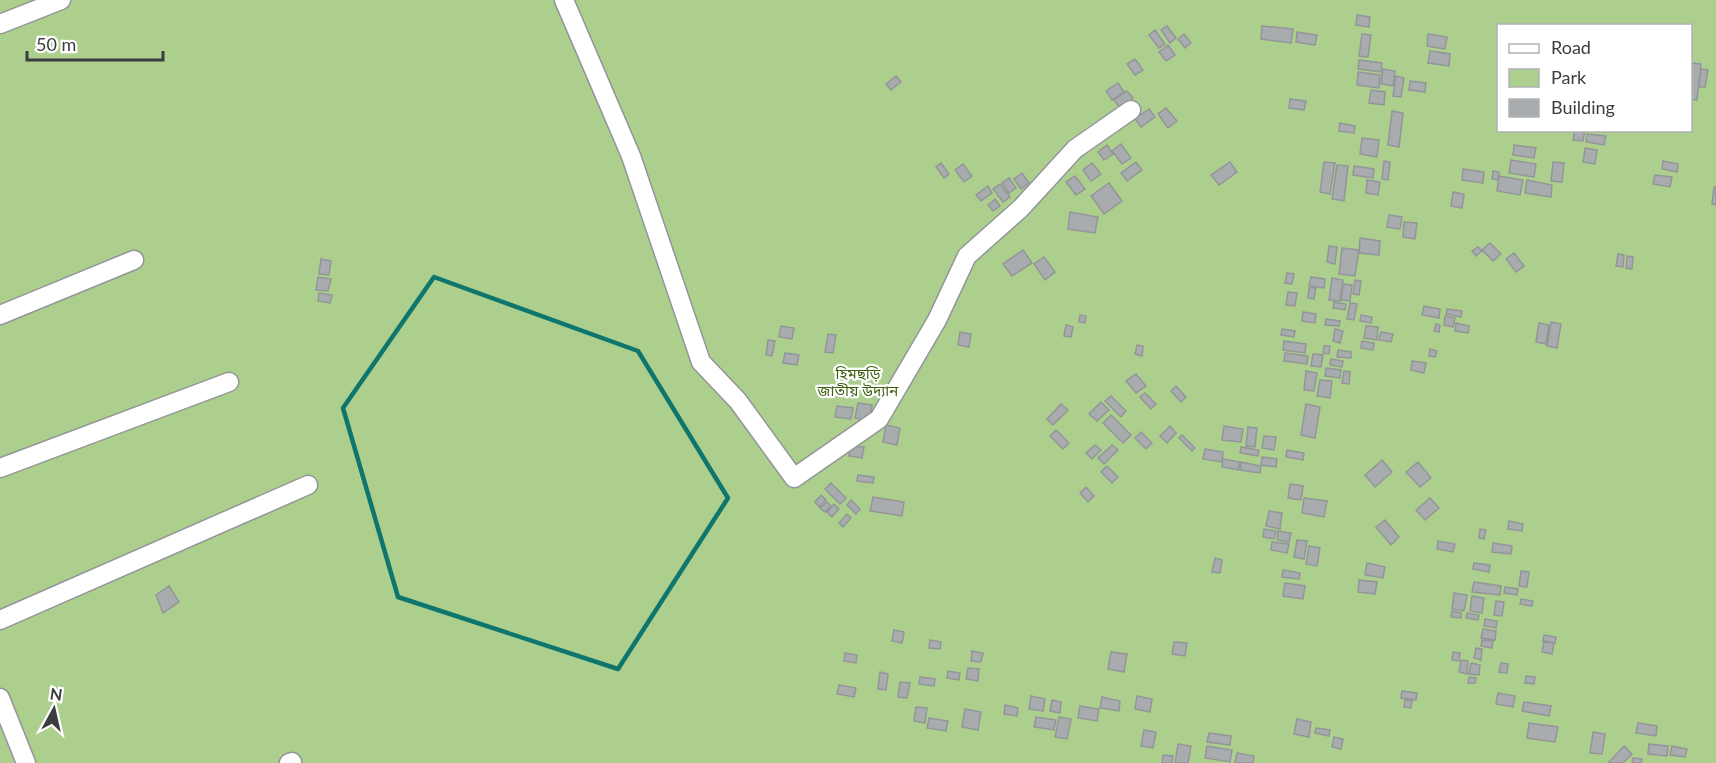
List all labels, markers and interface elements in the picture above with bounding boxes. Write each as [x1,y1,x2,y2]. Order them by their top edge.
scale bar [27,24,164,62]
legend [1497,24,1692,132]
text: 50 m [36,33,76,55]
text: Road [1551,36,1591,58]
text: Park [1551,66,1587,88]
text: Building [1551,96,1615,118]
park label: হিমছড়ি জাতীয় উদ্যান [817,364,899,399]
north arrow [24,679,84,739]
text: N [49,683,64,704]

